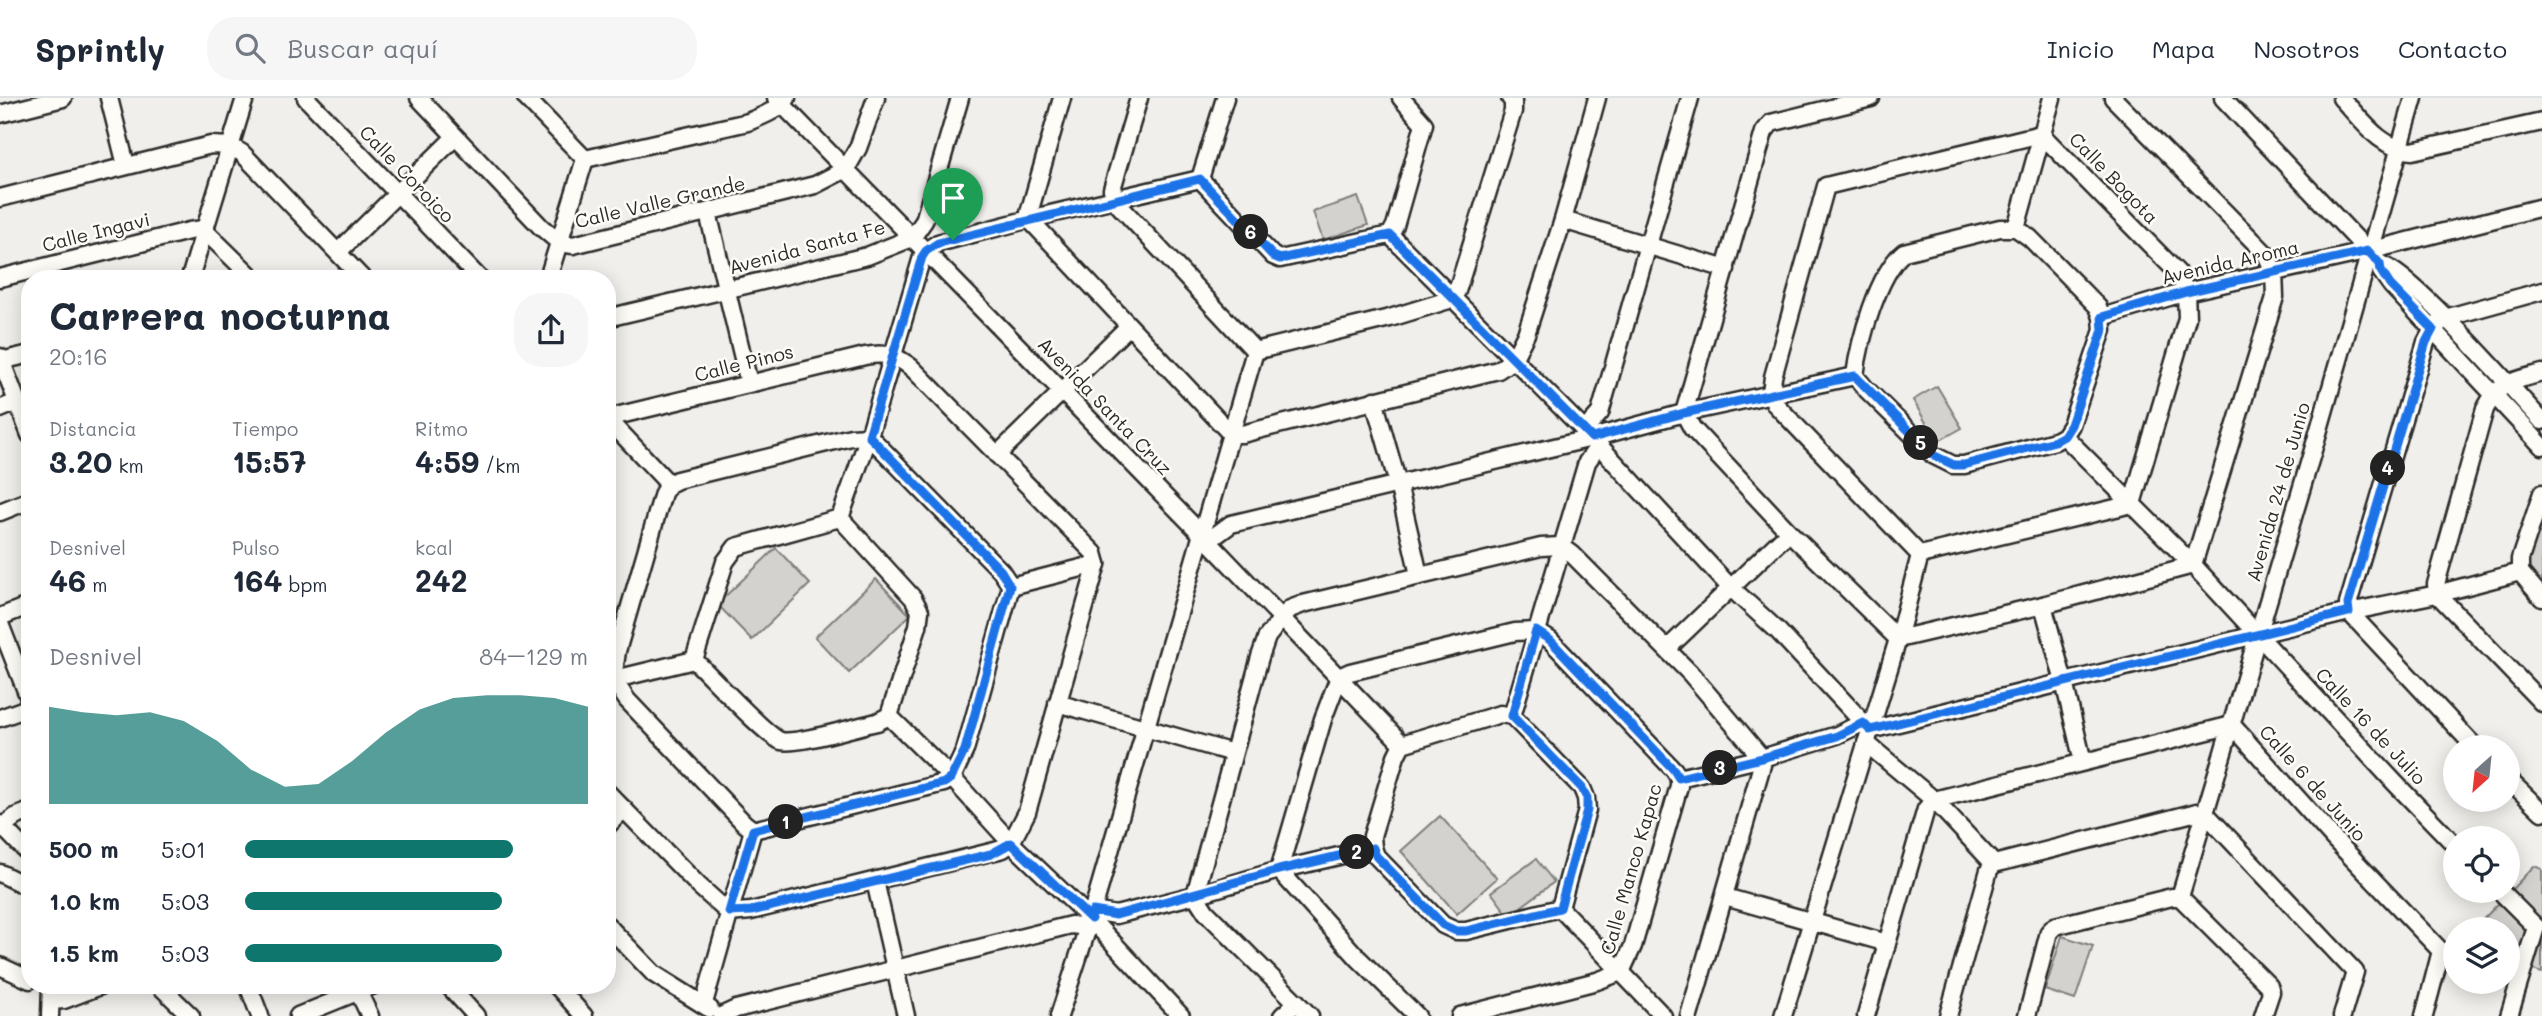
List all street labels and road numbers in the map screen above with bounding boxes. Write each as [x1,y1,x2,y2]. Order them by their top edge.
street label: Calle Coroico [354,119,460,228]
street label: Calle Bogota [2064,126,2164,229]
street label: Calle Valle Grande [572,170,747,233]
street label: Calle Ingavi [39,206,152,257]
street label: Avenida Santa Fe [726,214,888,279]
street label: Avenida Aroma [2159,234,2301,289]
street label: Avenida Santa Cruz [1033,331,1178,480]
street label: Calle Pinos [692,338,796,387]
street label: Avenida 24 de Junio [2240,399,2315,584]
street label: Calle 16 de Julio [2311,662,2432,790]
street label: Calle 6 de Junio [2254,719,2372,846]
street label: Calle Manco Kapac [1594,780,1667,957]

